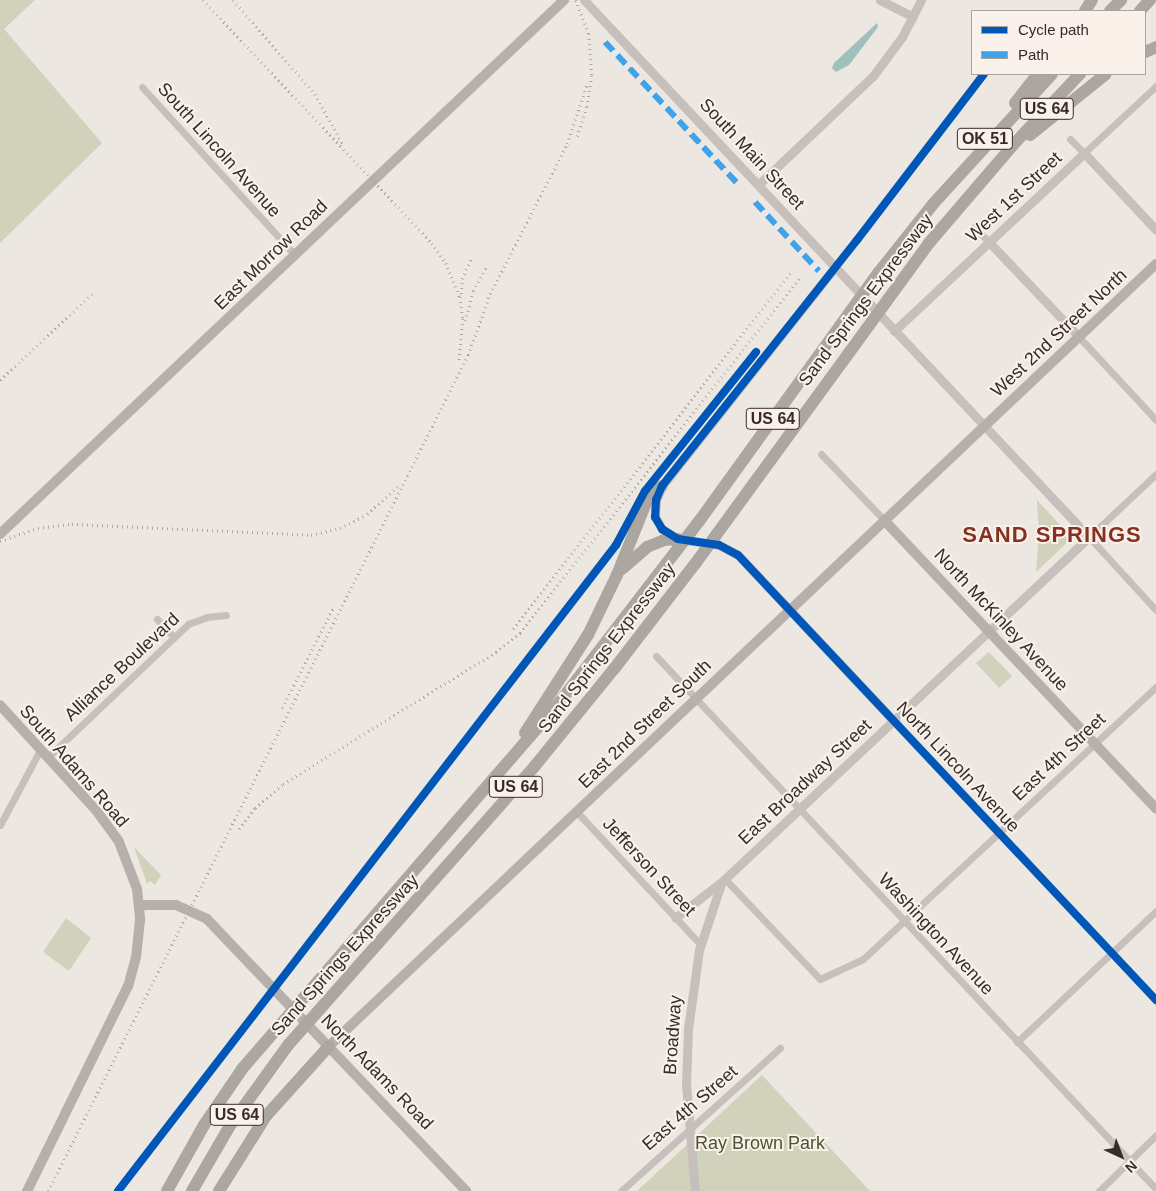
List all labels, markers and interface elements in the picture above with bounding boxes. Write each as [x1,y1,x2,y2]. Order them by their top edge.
legend [971,10,1146,75]
text: Cycle path [1018,21,1089,38]
text: Path [1018,46,1049,63]
street label: South Lincoln Avenue [152,78,286,222]
street label: South Main Street [695,94,809,214]
road number: US 64 [1020,96,1074,122]
road number: OK 51 [956,126,1014,152]
street label: West 1st Street [962,147,1066,247]
street label: East Morrow Road [210,195,332,315]
street label: Sand Springs Expressway [794,210,938,390]
street label: West 2nd Street North [987,264,1131,402]
road number: US 64 [746,406,800,432]
district label: SAND SPRINGS [961,522,1143,548]
street label: North McKinley Avenue [929,544,1073,696]
street label: Sand Springs Expressway [534,559,680,737]
street label: Alliance Boulevard [60,608,184,726]
street label: East 2nd Street South [574,655,716,793]
street label: North Lincoln Avenue [892,697,1024,837]
street label: South Adams Road [15,700,133,832]
street label: East 4th Street [1008,709,1110,805]
street label: East Broadway Street [734,715,876,849]
road number: US 64 [488,774,544,800]
street label: Jefferson Street [598,813,700,921]
street label: Washington Avenue [874,868,998,1000]
street label: Sand Springs Expressway [267,870,423,1040]
street label: Broadway [659,994,687,1076]
street label: North Adams Road [316,1009,438,1135]
street label: East 4th Street [638,1061,742,1155]
road number: US 64 [210,1102,264,1128]
north arrow [1096,1131,1146,1181]
park label: Ray Brown Park [695,1132,825,1154]
text: N [1122,1158,1140,1176]

